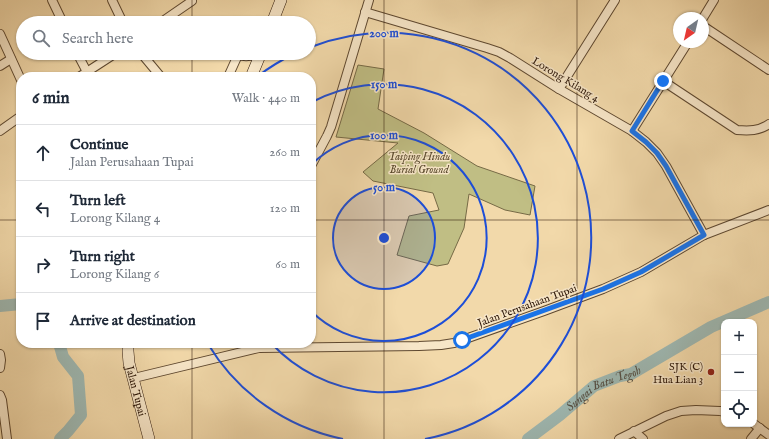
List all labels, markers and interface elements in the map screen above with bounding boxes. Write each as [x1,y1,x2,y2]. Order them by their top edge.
north arrow [673,12,709,48]
search box [16,16,316,60]
text: 200 m [369,26,399,41]
icon: search [30,27,52,49]
text: Search here [62,29,133,48]
street label: Lorong Kilang 4 [529,54,602,106]
route end [654,72,672,90]
text: 150 m [371,77,398,92]
text: 6 min [32,88,70,109]
text: Walk · 440 m [232,90,300,107]
text: 100 m [370,128,399,143]
text: Continue [70,135,128,154]
icon: ahead [32,142,54,164]
text: 260 m [269,144,300,161]
park label: Taiping Hindu Burial Ground [388,150,450,177]
text: Jalan Perusahaan Tupai [70,154,194,171]
text: 50 m [373,180,396,195]
text: Turn left [70,191,126,210]
icon: left [32,198,54,220]
text: 120 m [270,200,300,217]
text: Lorong Kilang 4 [70,210,160,227]
centre of rings [377,231,391,245]
text: Turn right [70,247,135,266]
icon: right [32,254,54,276]
text: 60 m [275,256,300,273]
text: Lorong Kilang 6 [70,266,159,283]
street label: Jalan Perusahaan Tupai [474,281,579,331]
icon: arrive [32,310,54,332]
text: Arrive at destination [70,311,196,330]
map controls [721,319,757,427]
button: + [721,319,757,355]
route start [453,331,471,349]
button: − [721,355,757,391]
place label: SJK (C) Hua Lian 3 [653,360,703,387]
street label: Jalan Tupai [122,363,149,418]
water label: Sungai Batu Tegoh [563,363,644,415]
marker: SJK (C) Hua Lian 3 [706,367,716,377]
button: locate [721,391,757,427]

